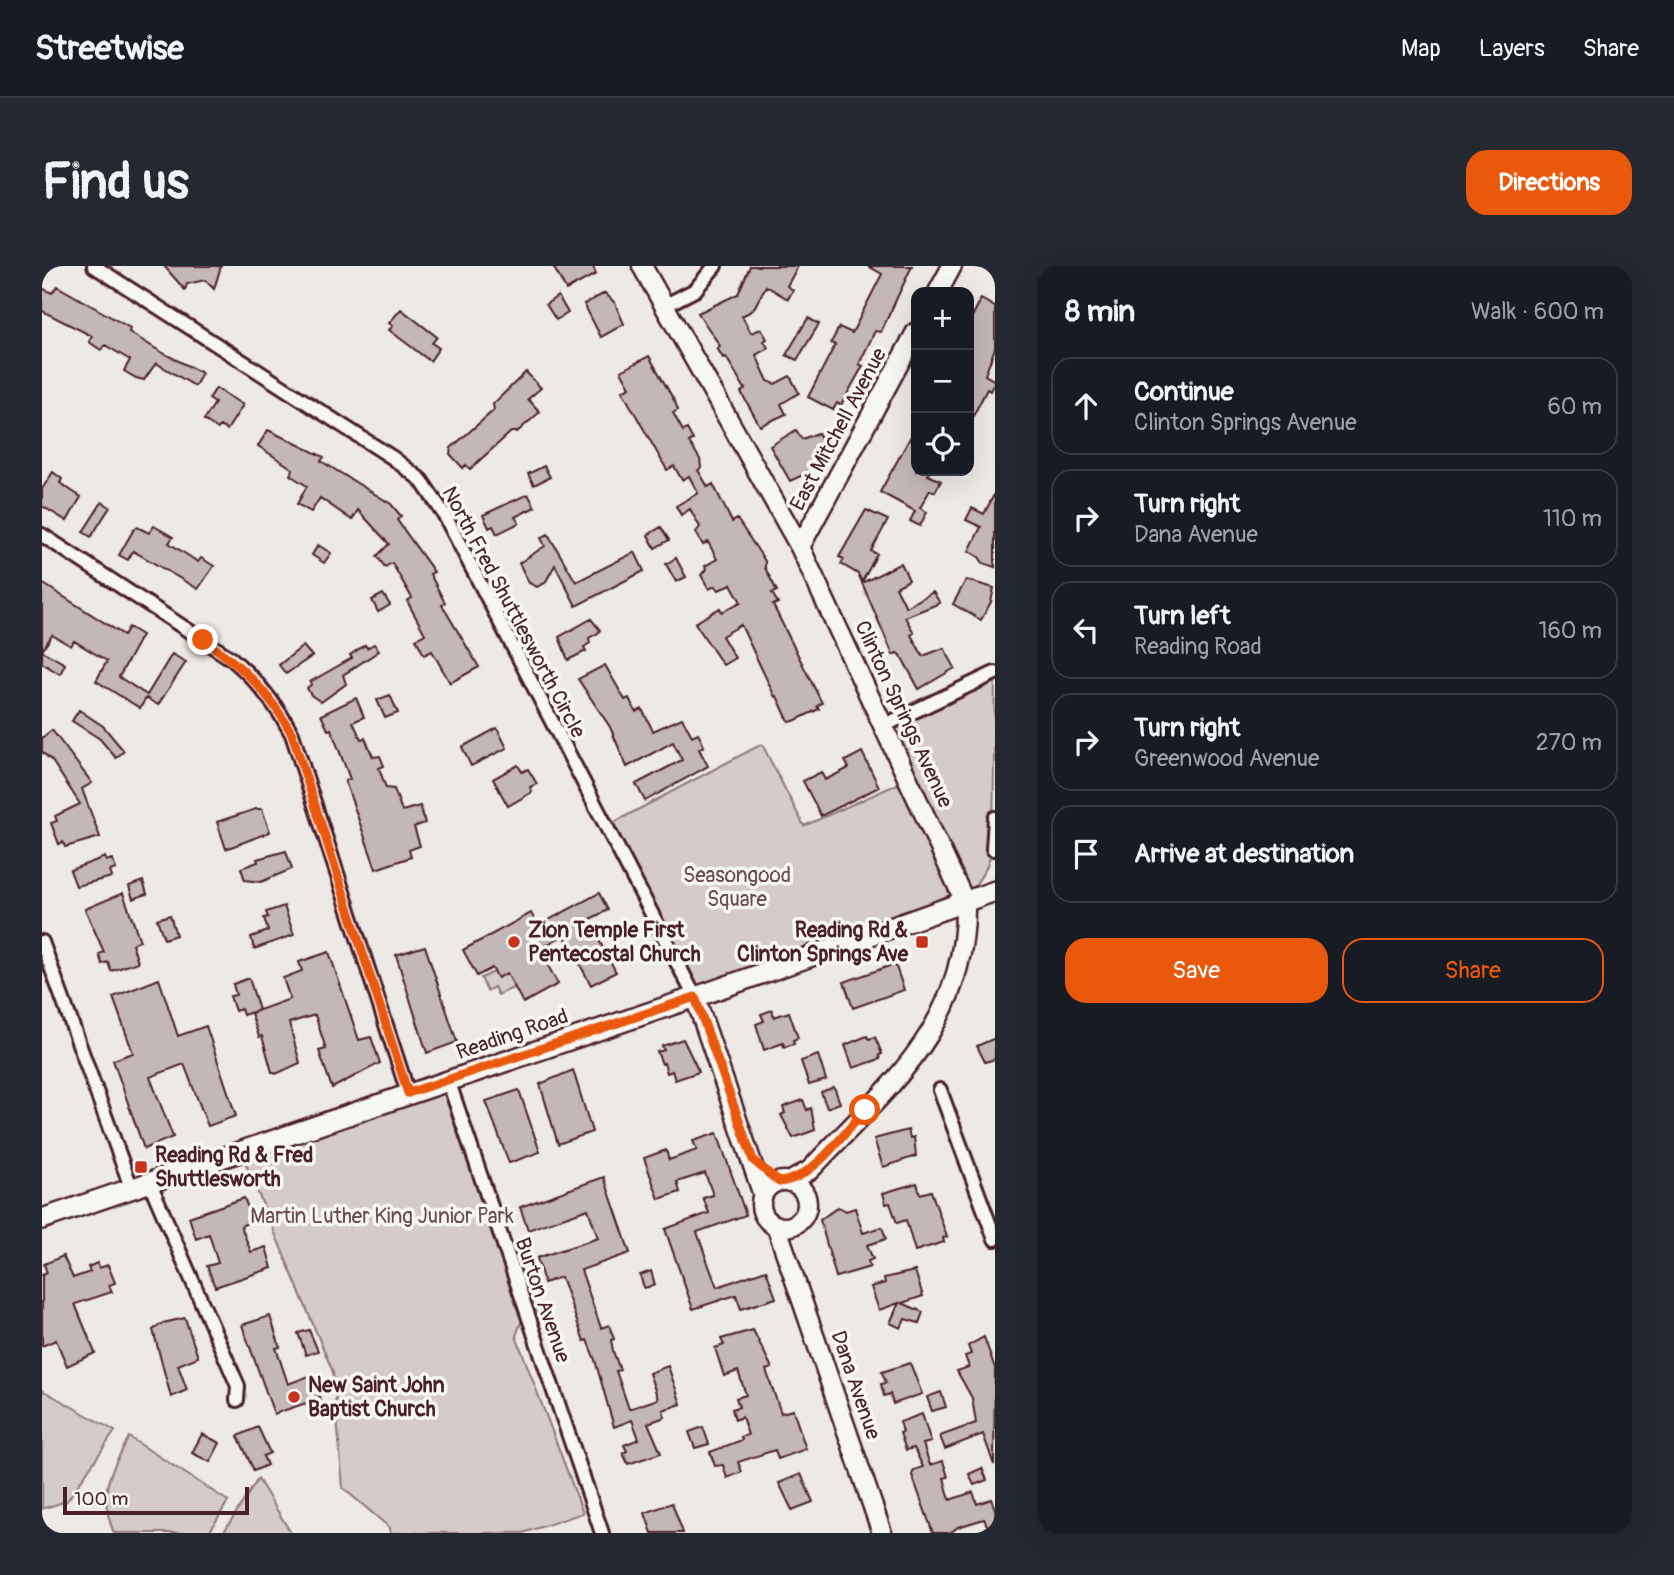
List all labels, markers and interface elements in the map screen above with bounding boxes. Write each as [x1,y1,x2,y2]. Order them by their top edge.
text: Streetwise [35,28,184,69]
text: Map [1401,34,1441,63]
text: Layers [1479,34,1545,63]
text: Share [1583,34,1639,63]
button: Directions [1466,150,1632,215]
text: Find us [42,152,189,213]
map controls [911,287,974,476]
button: + [911,287,974,350]
text: 8 min [1065,293,1135,330]
text: Walk · 600 m [1471,297,1604,326]
street label: East Mitchell Avenue [784,343,893,515]
button: − [911,350,974,413]
text: Continue [1134,376,1234,408]
icon: ahead [1067,387,1105,425]
text: 60 m [1547,392,1602,421]
text: Clinton Springs Avenue [1134,408,1357,437]
button: locate [911,413,974,476]
street label: North Fred Shuttlesworth Circle [436,482,592,743]
text: Turn right [1134,488,1240,520]
icon: right [1067,499,1105,537]
text: 110 m [1543,504,1602,533]
text: Dana Avenue [1134,520,1258,549]
text: Turn left [1134,600,1230,632]
icon: left [1067,611,1105,649]
street label: Clinton Springs Avenue [848,616,959,813]
text: 160 m [1538,616,1602,645]
route end [187,624,218,655]
text: Reading Road [1134,632,1262,661]
text: Turn right [1134,712,1240,744]
icon: right [1067,723,1105,761]
text: 270 m [1536,728,1602,757]
text: Greenwood Avenue [1134,744,1319,773]
icon: arrive [1067,835,1105,873]
text: Arrive at destination [1134,838,1354,870]
park label: Seasongood Square [683,862,791,913]
place label: Zion Temple First Pentecostal Church [528,917,701,968]
place label: Reading Rd & Clinton Springs Ave [737,917,909,968]
marker: Zion Temple First Pentecostal Church [506,934,522,950]
marker: Reading Rd & Clinton Springs Ave [914,934,930,950]
button: Save [1065,938,1328,1003]
button: Share [1342,938,1604,1003]
street label: Reading Road [453,1003,572,1066]
route start [849,1094,880,1125]
place label: Reading Rd & Fred Shuttlesworth [155,1142,313,1193]
marker: Reading Rd & Fred Shuttlesworth [133,1159,149,1175]
park label: Martin Luther King Junior Park [250,1203,514,1230]
street label: Burton Avenue [509,1234,577,1367]
street label: Dana Avenue [824,1327,887,1444]
place label: New Saint John Baptist Church [308,1372,445,1423]
marker: New Saint John Baptist Church [286,1389,302,1405]
scale bar [63,1484,248,1516]
text: 100 m [74,1487,128,1511]

